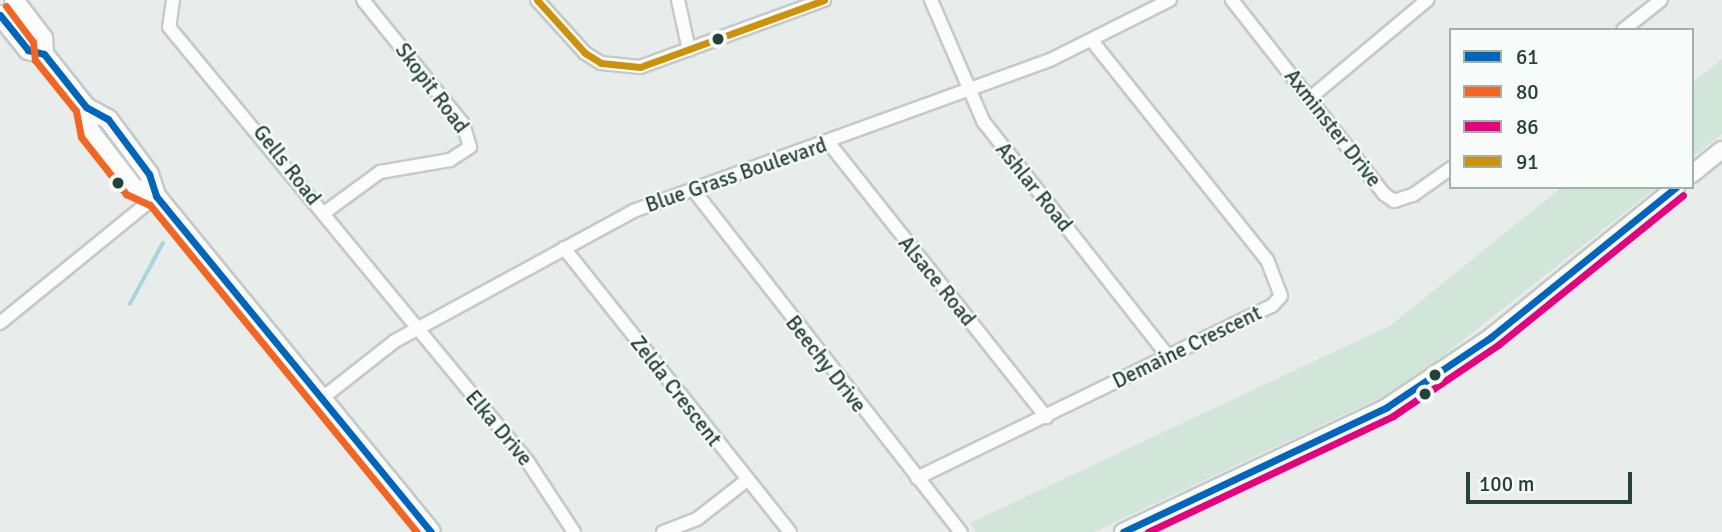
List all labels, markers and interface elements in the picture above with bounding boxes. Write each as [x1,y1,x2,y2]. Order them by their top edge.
legend [1449,28,1694,189]
unlabelled marker [711,32,725,46]
street label: Skopit Road [390,38,474,138]
text: 61 [1516,44,1539,70]
street label: Axminster Drive [1279,64,1387,192]
text: 80 [1516,79,1539,105]
text: 86 [1516,114,1539,140]
street label: Gells Road [248,120,326,210]
street label: Blue Grass Boulevard [642,132,830,218]
street label: Ashlar Road [990,137,1078,237]
text: 91 [1516,149,1539,175]
unlabelled marker [111,176,125,190]
street label: Alsace Road [893,231,981,331]
street label: Demaine Crescent [1108,300,1266,394]
street label: Beechy Drive [780,310,872,418]
street label: Zelda Crescent [625,331,727,451]
unlabelled marker [1428,368,1442,382]
street label: Elka Drive [460,385,538,471]
unlabelled marker [1418,387,1432,401]
scale bar [1470,458,1636,502]
text: 100 m [1479,471,1534,497]

